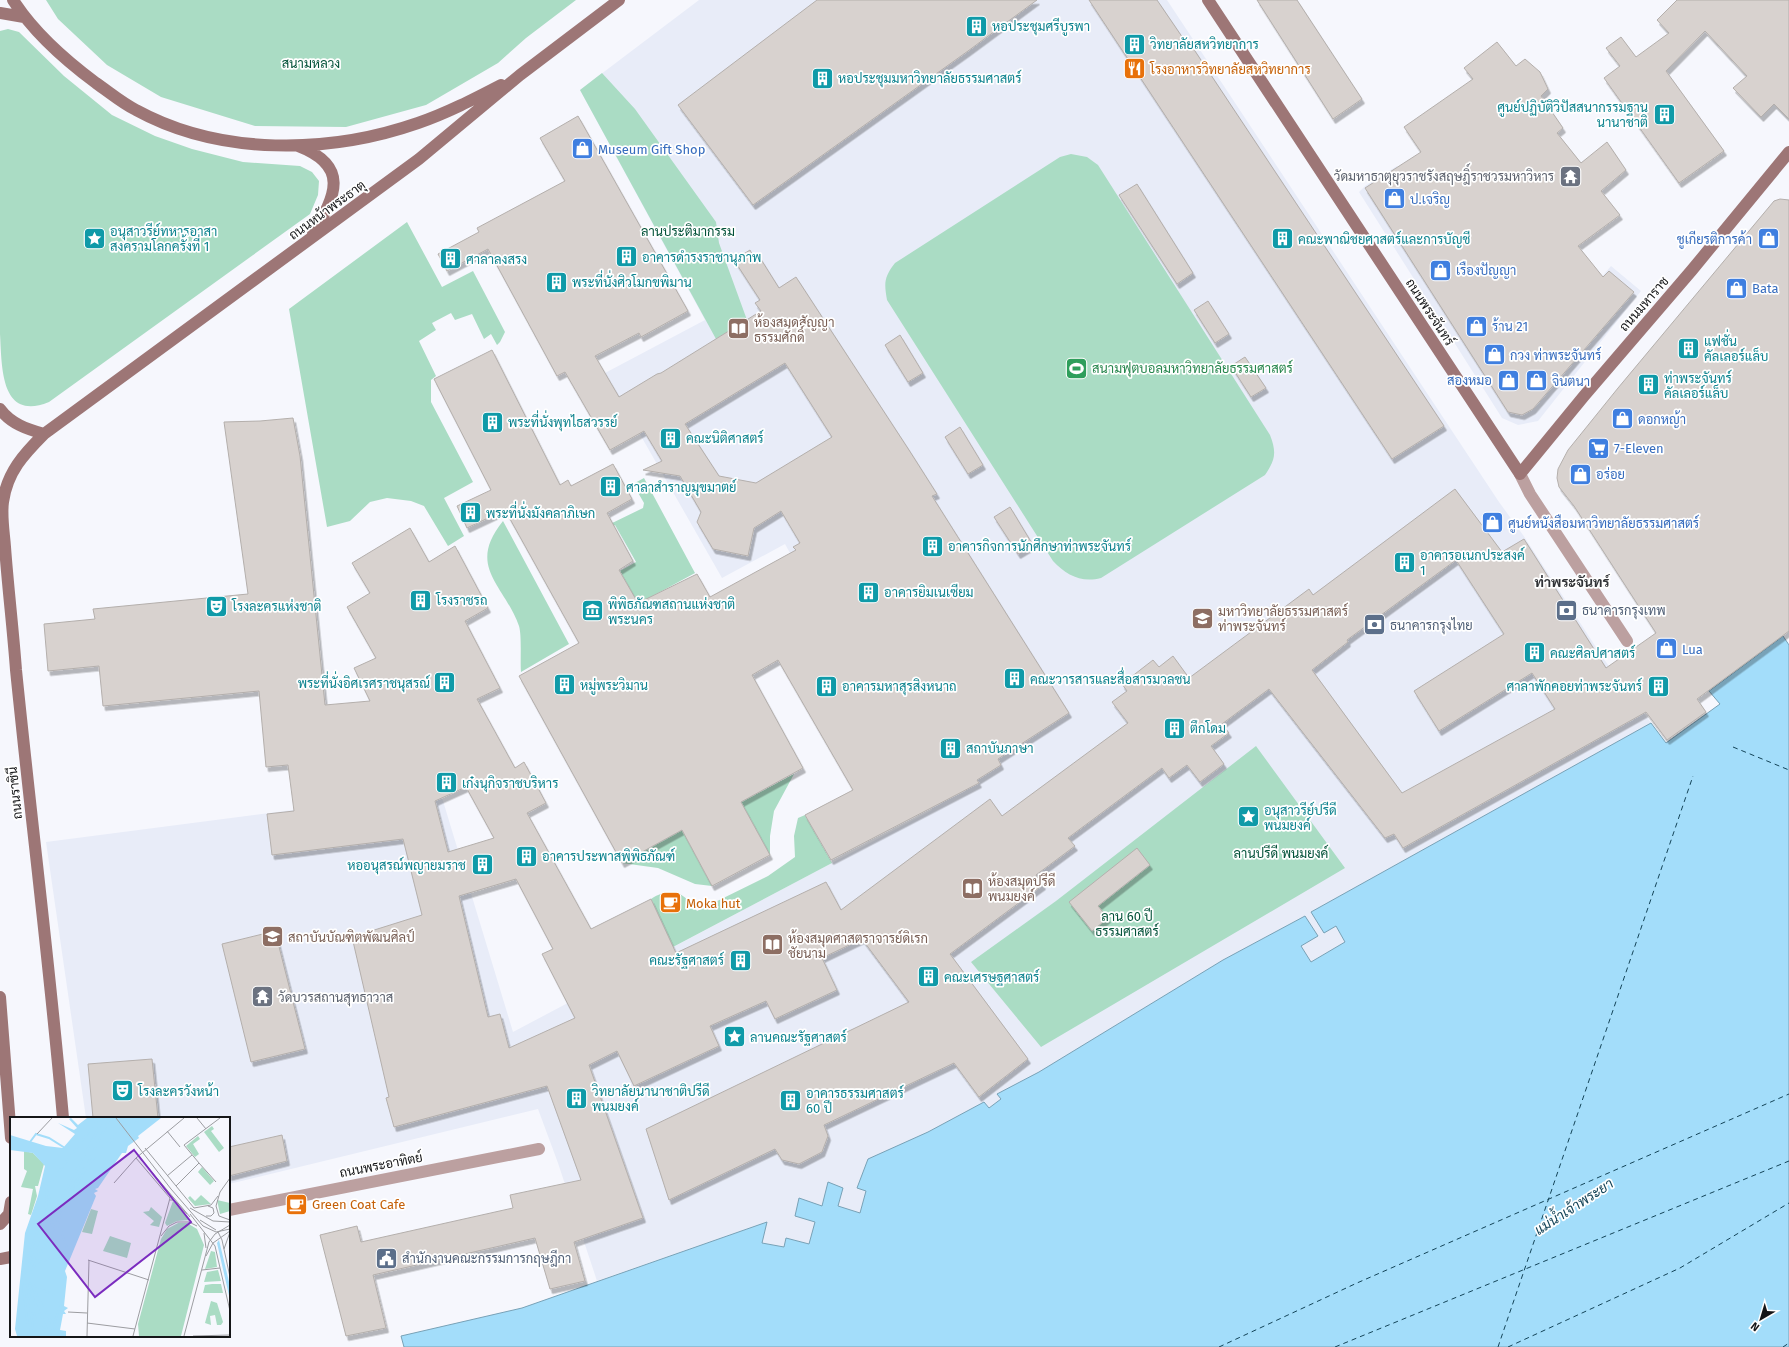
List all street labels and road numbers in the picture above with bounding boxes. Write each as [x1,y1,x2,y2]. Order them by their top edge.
street label: ถนนหน้าพระธาตุ [285,176,369,244]
street label: ถนนมหาราช [1616,274,1672,334]
street label: ถนนพระจันทร์ [1403,275,1459,348]
street label: ถนนราชินี [3,766,25,820]
street label: ถนนพระอาทิตย์ [338,1148,424,1180]

